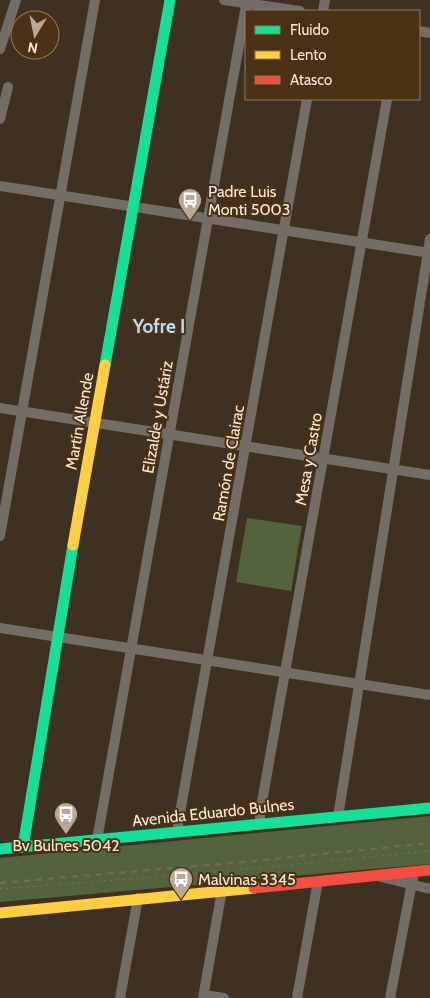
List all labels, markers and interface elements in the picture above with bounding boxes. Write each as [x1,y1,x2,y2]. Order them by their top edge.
north arrow [10,10,60,60]
legend [245,10,420,100]
text: Fluido [290,21,329,39]
text: N [26,38,39,58]
text: Lento [290,46,327,64]
text: Atasco [290,71,332,89]
place label: Padre Luis Monti 5003 [208,182,290,219]
bus stop icon: Padre Luis Monti 5003 [177,187,203,221]
district label: Yofre I [132,315,185,338]
street label: Elizalde y Ustáriz [138,359,177,475]
street label: Martín Allende [62,371,97,471]
street label: Ramón de Clairac [209,403,248,523]
street label: Mesa y Castro [291,411,326,507]
street label: Avenida Eduardo Bulnes [131,795,295,830]
bus stop icon: Bv Bulnes 5042 [53,801,79,835]
place label: Bv Bulnes 5042 [12,836,120,855]
bus stop icon: Malvinas 3345 [168,866,194,900]
place label: Malvinas 3345 [198,870,296,889]

